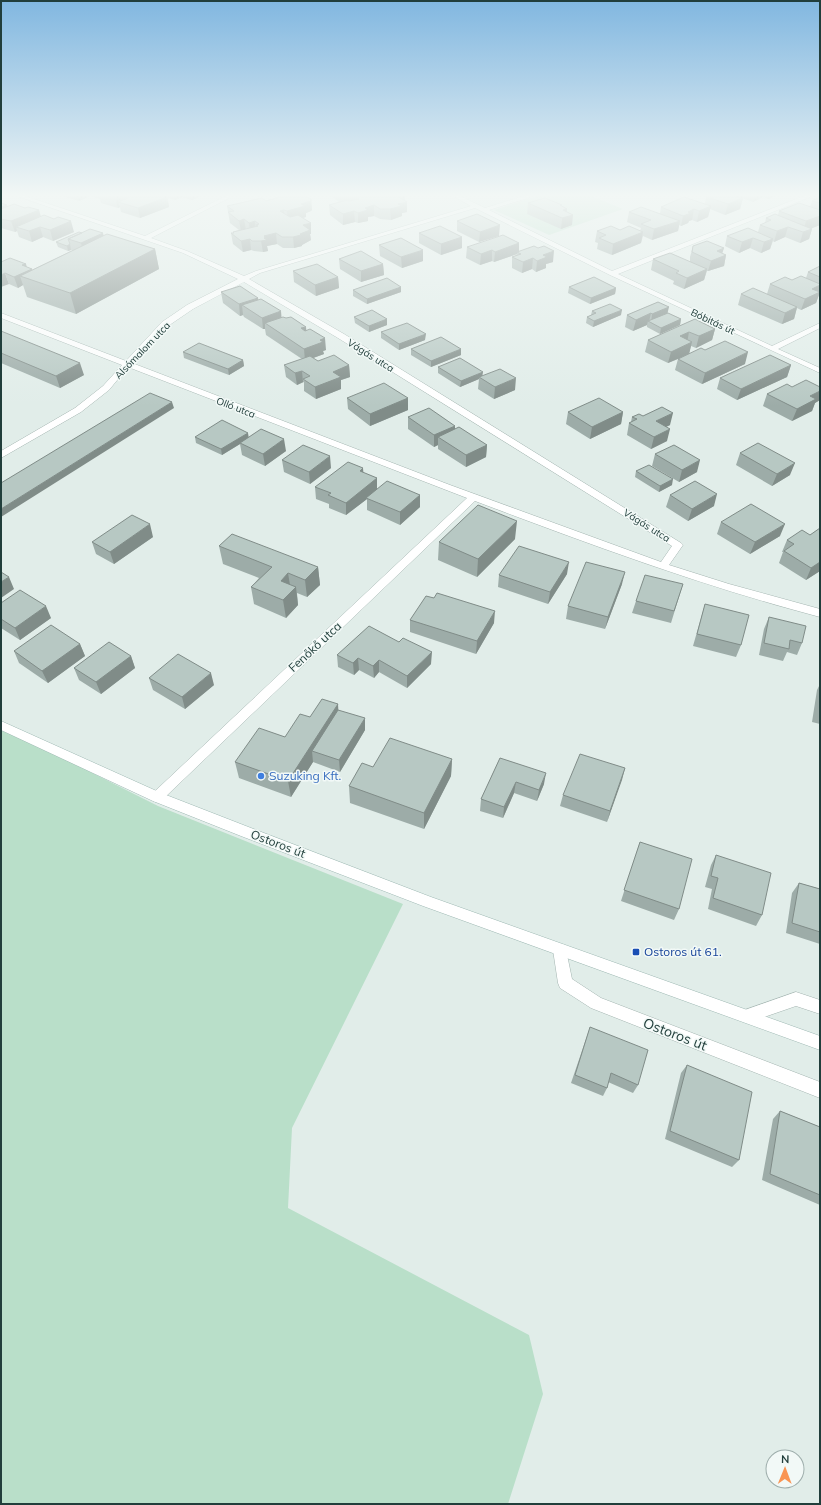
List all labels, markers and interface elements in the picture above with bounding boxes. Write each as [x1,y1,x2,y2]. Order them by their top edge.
street label: Bóbitás út [689,306,737,338]
street label: Alsómalom utca [112,319,173,382]
street label: Vágás utca [345,336,397,375]
street label: Olló utca [214,394,257,421]
street label: Vágás utca [621,506,673,545]
street label: Fenőkő utca [285,618,344,675]
place label: Suzuking Kft. [269,768,341,783]
marker: Suzuking Kft. [256,771,266,781]
street label: Ostoros út [249,826,308,861]
place label: Ostoros út 61. [644,944,722,959]
marker: Ostoros út 61. [631,947,641,957]
street label: Ostoros út [640,1014,710,1054]
north arrow [765,1449,805,1489]
text: N [781,1452,789,1466]

